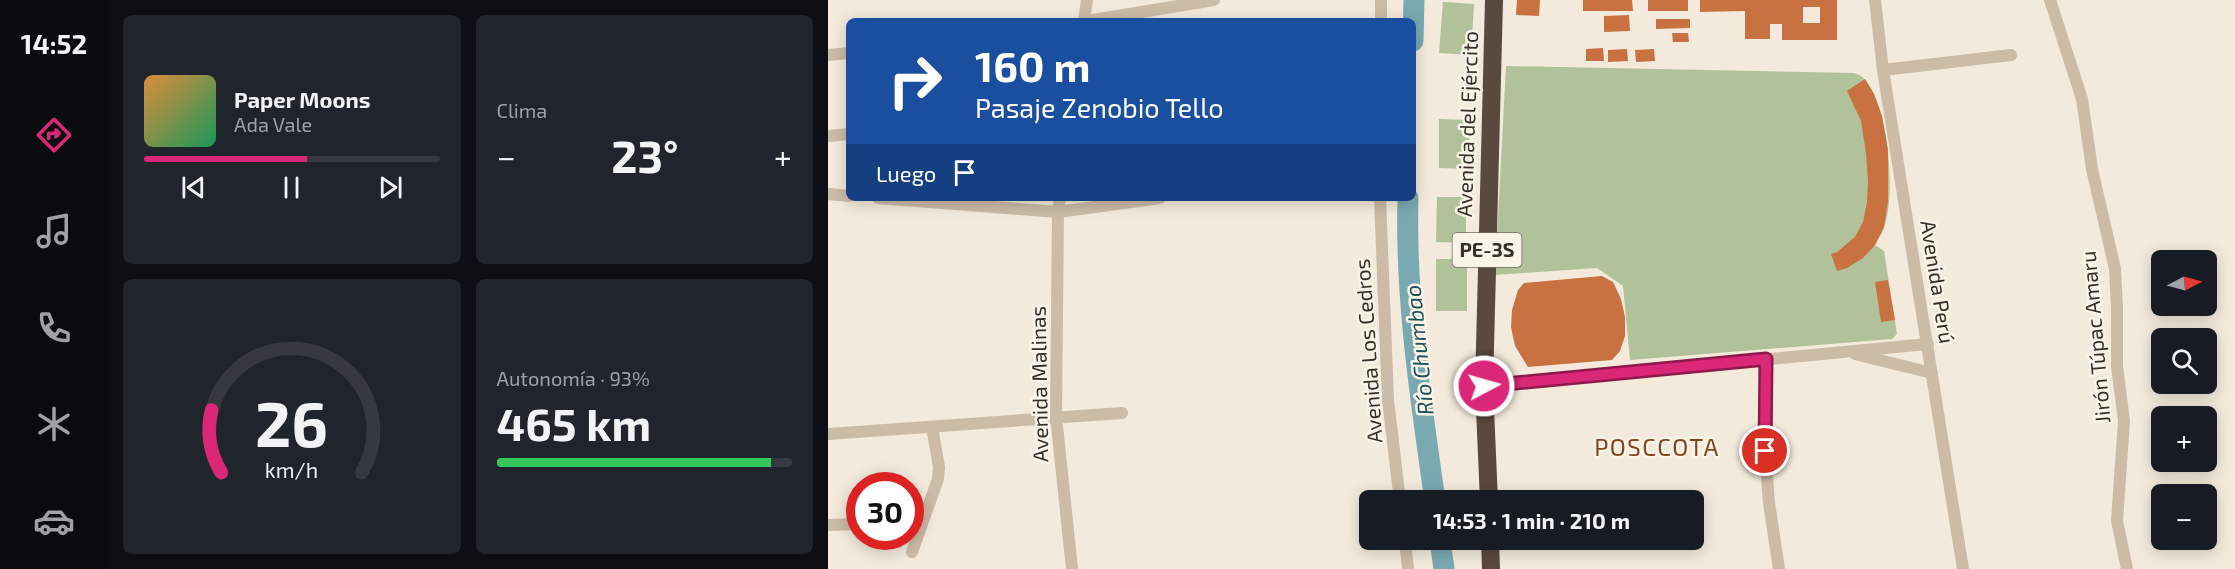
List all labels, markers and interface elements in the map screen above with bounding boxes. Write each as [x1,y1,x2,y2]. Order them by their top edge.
text: 14:52 [21,27,87,59]
street label: Avenida del Ejército [1451,31,1483,217]
text: 160 m [975,40,1091,90]
icon: right [876,42,954,120]
text: Paper Moons [234,86,370,112]
text: Pasaje Zenobio Tello [975,91,1224,123]
text: Clima [497,98,547,122]
text: Ada Vale [234,112,312,136]
icon: directions [33,114,75,156]
text: 23° [611,128,678,182]
text: − [497,136,516,176]
text: + [774,136,792,176]
icon: arrive [948,156,981,189]
text: Luego [876,160,936,186]
icon: previous [177,171,210,204]
icon: pause [275,171,308,204]
icon: next [374,171,407,204]
icon: music [33,210,75,252]
street label: Avenida Perú [1916,218,1961,345]
road number: PE-3S [1452,233,1522,267]
street label: Jirón Túpac Amaru [2075,250,2114,424]
north arrow [2151,250,2217,316]
map controls [2151,250,2217,550]
street label: Avenida Los Cedros [1349,258,1386,444]
water label: Río Chumbao [1398,284,1438,416]
street label: Avenida Malinas [1025,306,1052,462]
icon: phone [33,307,75,349]
button: search [2151,328,2217,394]
position arrow [1452,354,1516,418]
text: Autonomía · 93% [497,366,650,390]
text: 26 [255,385,328,460]
text: 465 km [497,396,651,450]
icon: climate [33,403,75,445]
button: + [2151,406,2217,472]
pin [1739,425,1790,476]
district label: POSCCOTA [1594,432,1720,461]
icon: arrive [1748,434,1781,467]
text: km/h [265,458,318,483]
speed limit sign: 30 [846,472,924,550]
button: − [2151,484,2217,550]
icon: car [33,500,75,542]
text: 14:53 · 1 min · 210 m [1433,507,1630,533]

